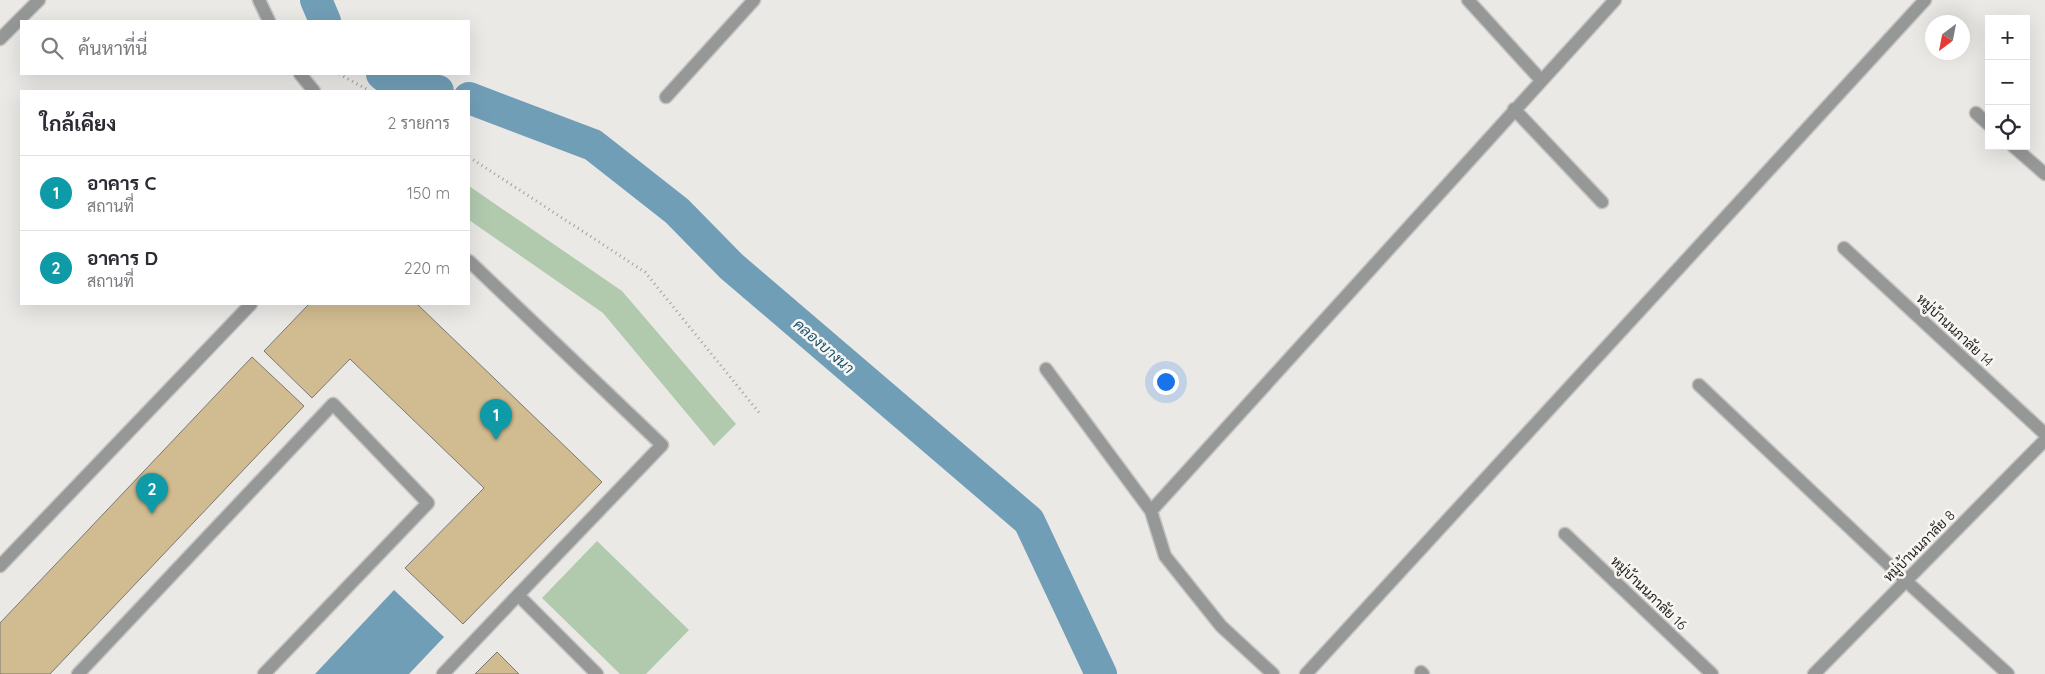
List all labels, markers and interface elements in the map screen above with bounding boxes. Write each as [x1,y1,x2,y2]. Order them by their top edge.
north arrow [1925,15,1970,60]
map controls [1985,15,2030,150]
button: + [1985,15,2030,60]
search box [20,20,470,75]
icon: search [38,34,66,62]
text: ค้นหาที่นี่ [78,36,147,60]
button: − [1985,60,2030,105]
button: locate [1985,105,2030,150]
text: ใกล้เคียง [40,110,116,136]
text: 2 รายการ [387,113,450,133]
text: อาคาร C [87,171,156,195]
text: 1 [53,183,59,203]
text: 150 m [407,183,450,203]
text: สถานที่ [87,196,134,216]
text: อาคาร D [87,246,158,270]
text: 2 [51,258,61,278]
text: 220 m [404,258,450,278]
text: สถานที่ [87,271,134,291]
street label: หมู่บ้านนภาลัย 14 [1912,290,1997,371]
water label: คลองบางนา [790,315,858,377]
your location [1153,369,1179,395]
pin: 1 [480,399,512,440]
pin: 2 [136,473,168,514]
street label: หมู่บ้านนภาลัย 8 [1879,506,1959,586]
street label: หมู่บ้านนภาลัย 16 [1606,552,1691,635]

